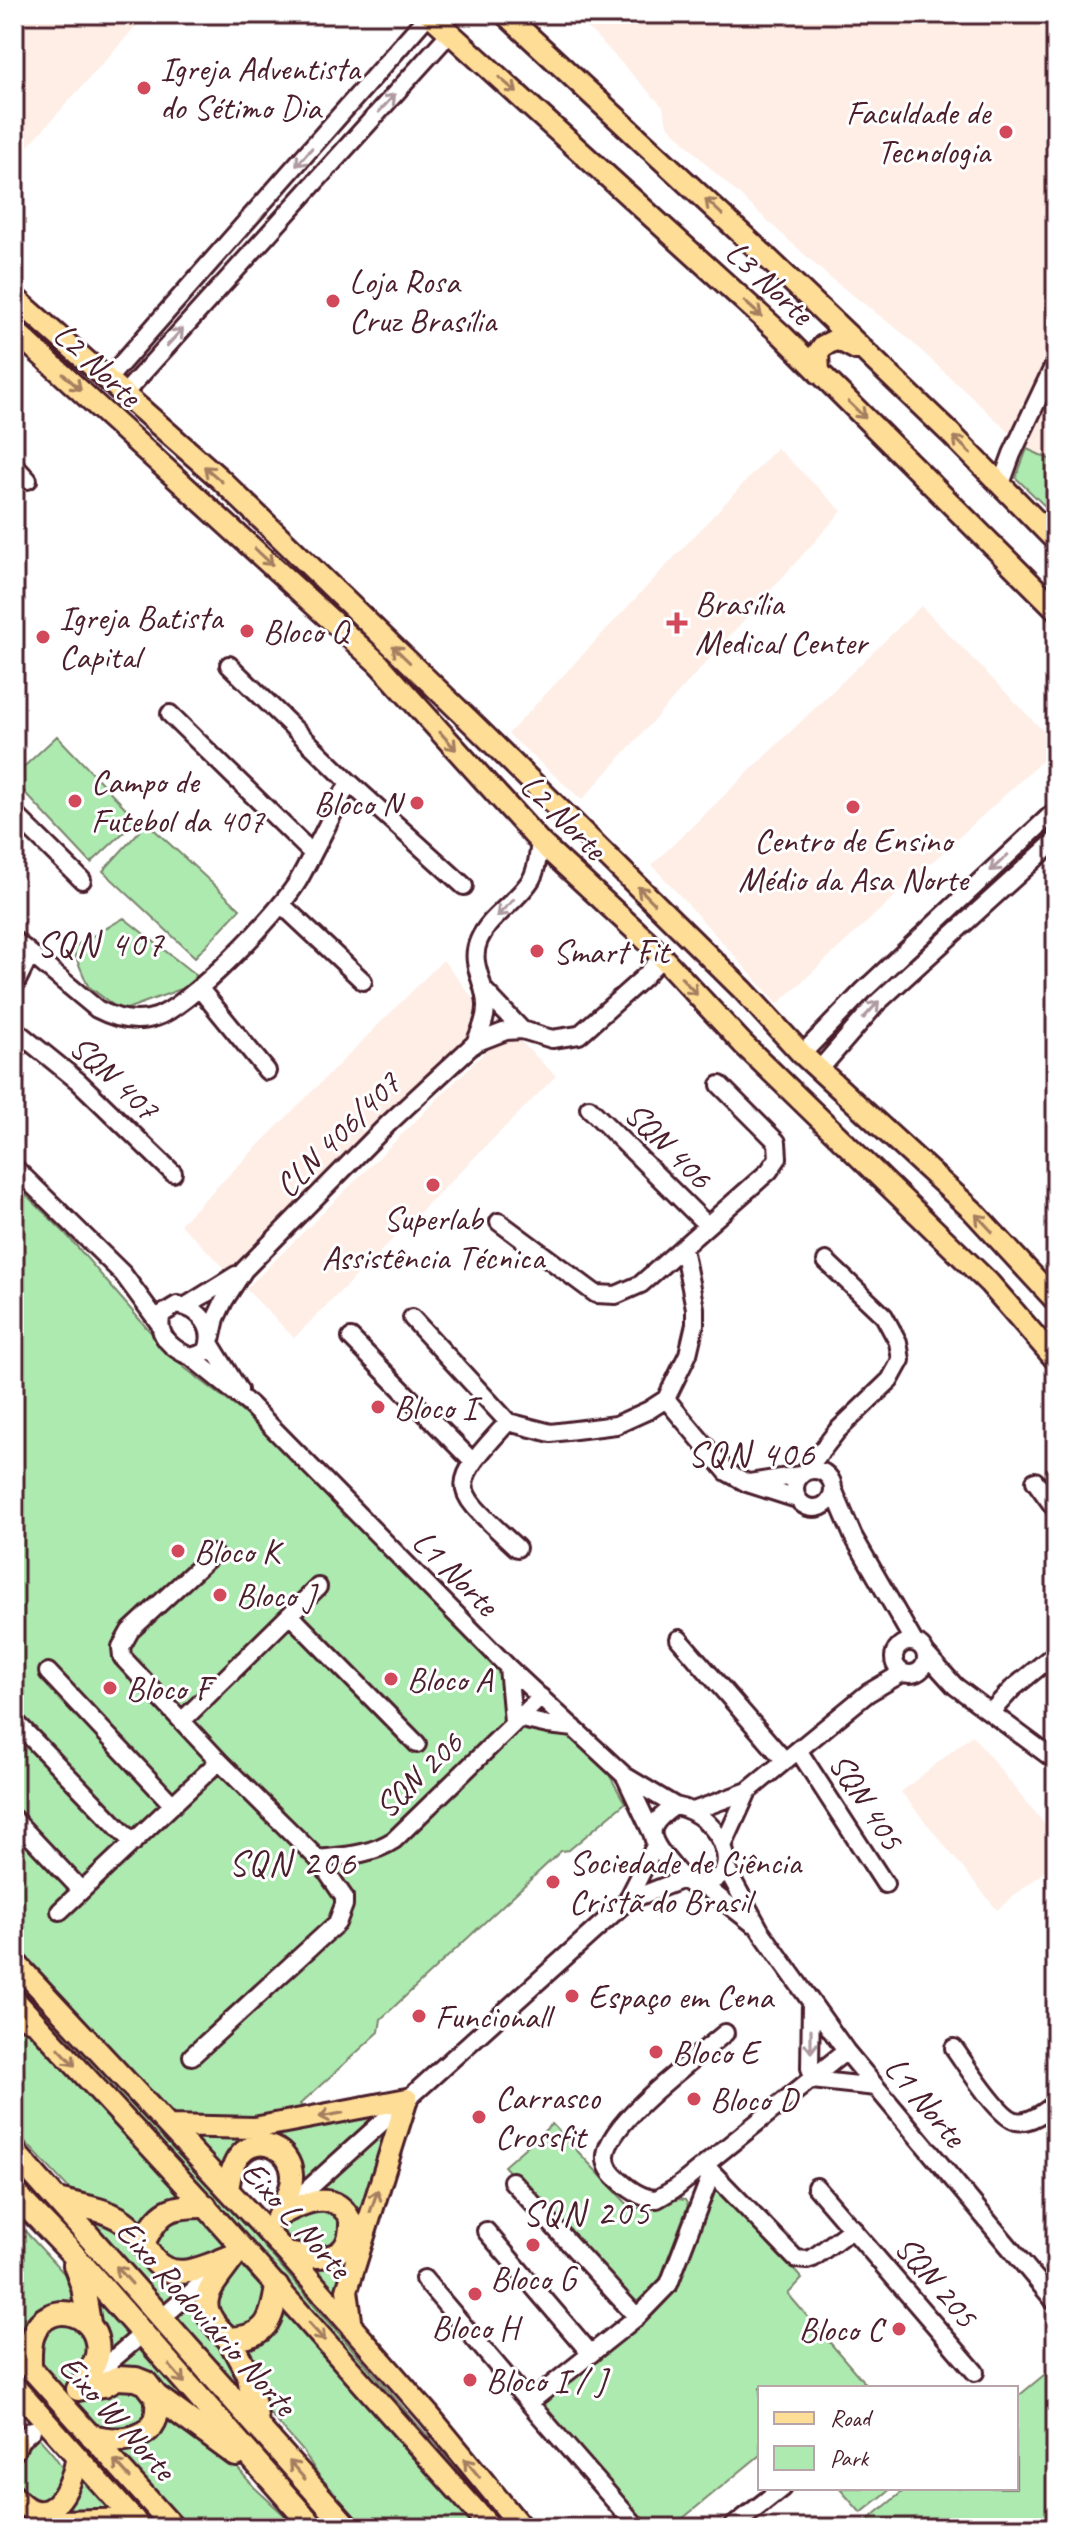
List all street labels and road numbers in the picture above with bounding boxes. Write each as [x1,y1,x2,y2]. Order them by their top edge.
street label: L3 Norte [717,231,824,335]
street label: L2 Norte [45,313,152,417]
street label: L2 Norte [511,764,617,870]
street label: SQN 407 [61,1025,170,1131]
street label: CLN 406/407 [265,1061,410,1206]
street label: SQN 406 [616,1092,723,1199]
street label: L1 Norte [403,1520,509,1626]
street label: SQN 206 [365,1721,473,1827]
street label: SQN 405 [820,1745,915,1859]
street label: L1 Norte [875,2047,977,2157]
street label: Eixo L Norte [232,2151,363,2290]
street label: Eixo Rodoviário Norte [107,2210,308,2427]
street label: SQN 205 [886,2227,988,2337]
street label: Eixo W Norte [50,2345,187,2491]

